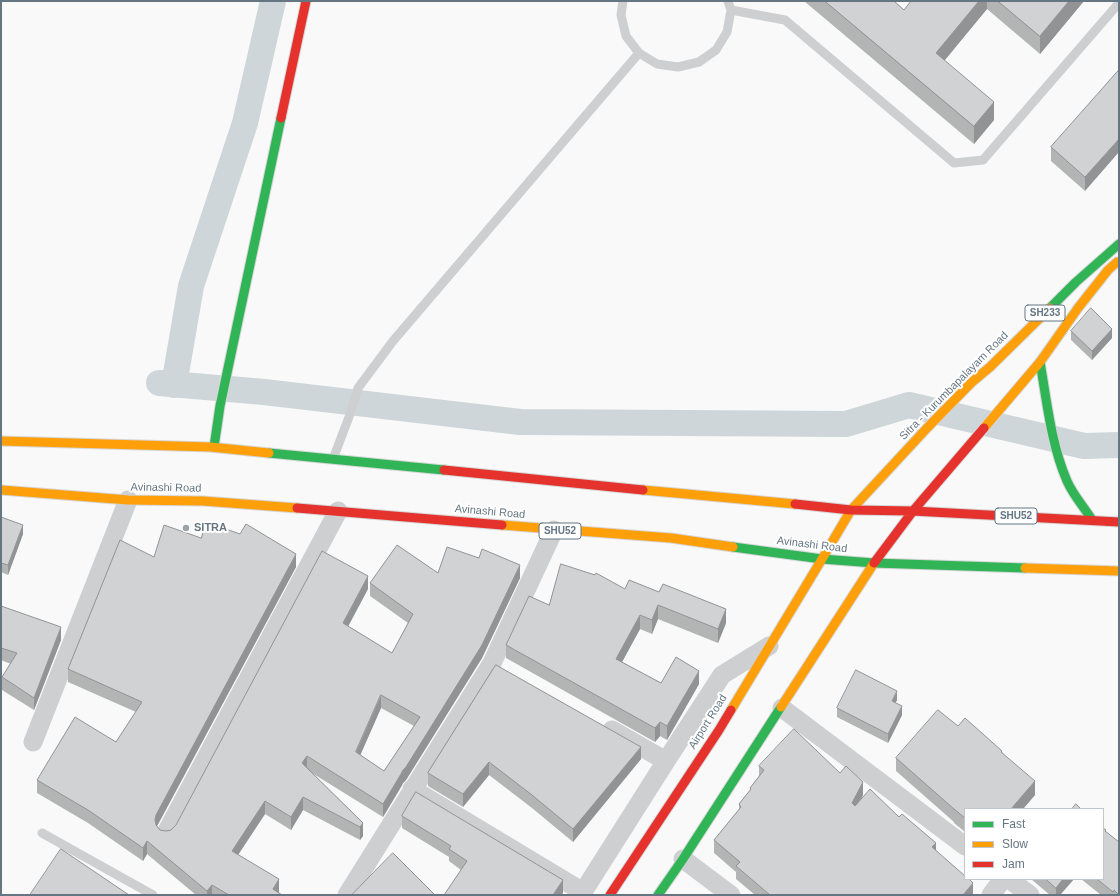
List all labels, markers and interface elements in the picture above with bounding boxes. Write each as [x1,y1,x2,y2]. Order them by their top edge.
road number: SH233 [1025,305,1065,321]
street label: Sitra - Kurumbapalayam Road [897,329,1011,443]
street label: Avinashi Road [131,481,201,495]
street label: Avinashi Road [454,502,526,522]
road number: SHU52 [995,508,1037,524]
place label: SITRA [194,521,227,535]
marker: SITRA [181,523,191,533]
road number: SHU52 [539,523,581,539]
street label: Avinashi Road [776,534,848,556]
street label: Airport Road [686,692,730,752]
legend [964,808,1104,880]
text: Fast [1002,817,1025,831]
text: Slow [1002,837,1028,851]
text: Jam [1002,857,1025,871]

